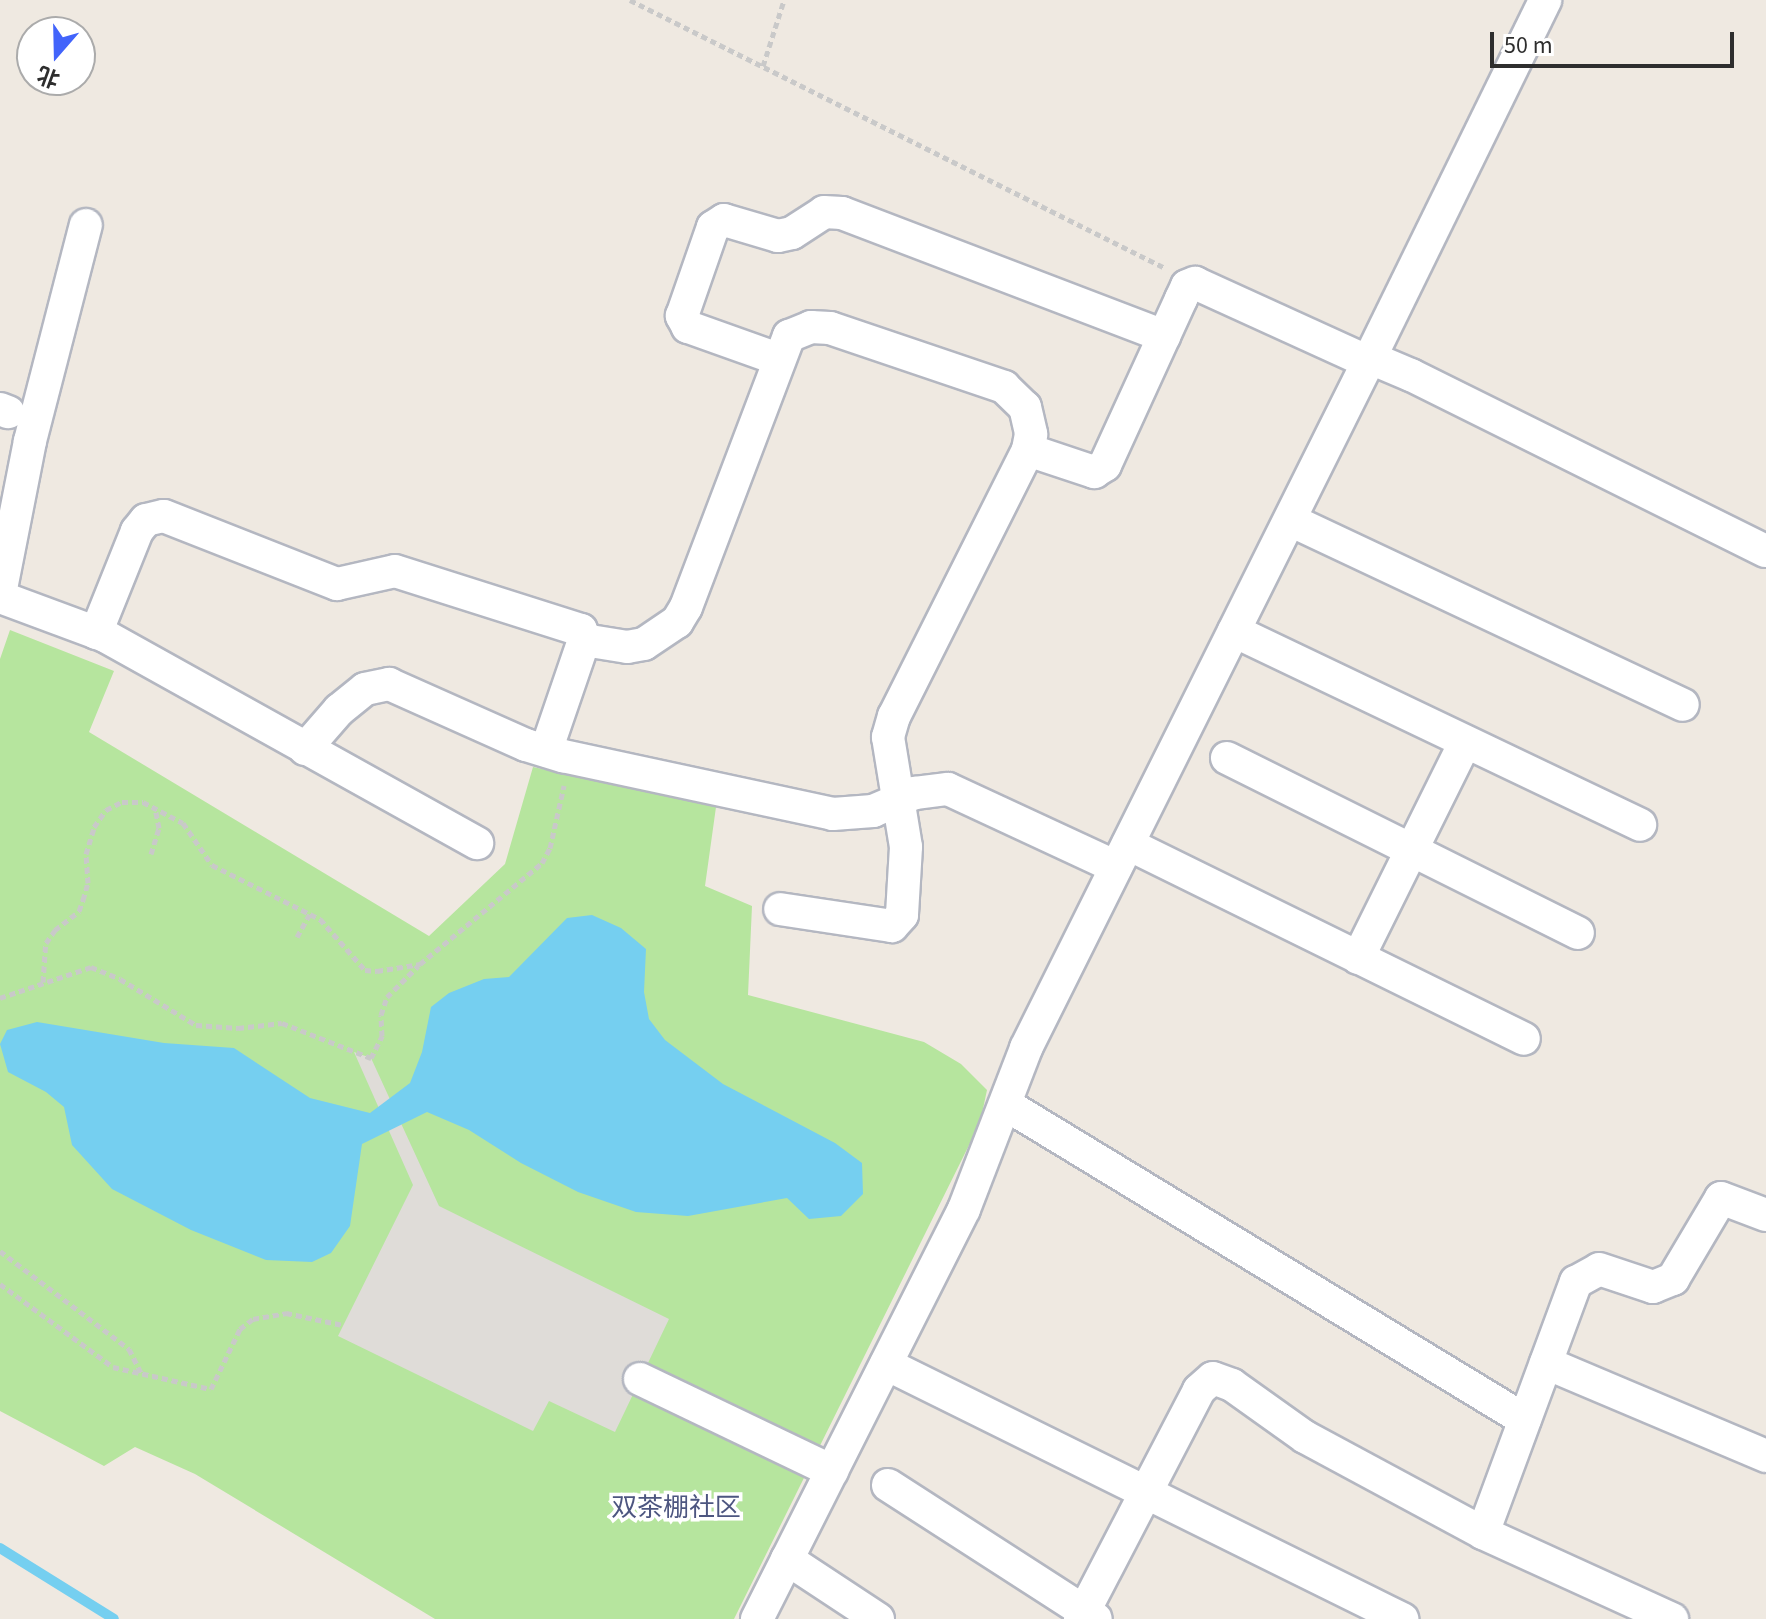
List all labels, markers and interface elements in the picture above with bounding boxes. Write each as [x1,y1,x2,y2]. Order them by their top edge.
north arrow [16,16,96,96]
scale bar [1494,16,1738,66]
text: 50 m [1504,28,1553,63]
text: 北 [33,58,64,95]
district label: 双茶棚社区 [611,1492,741,1524]

